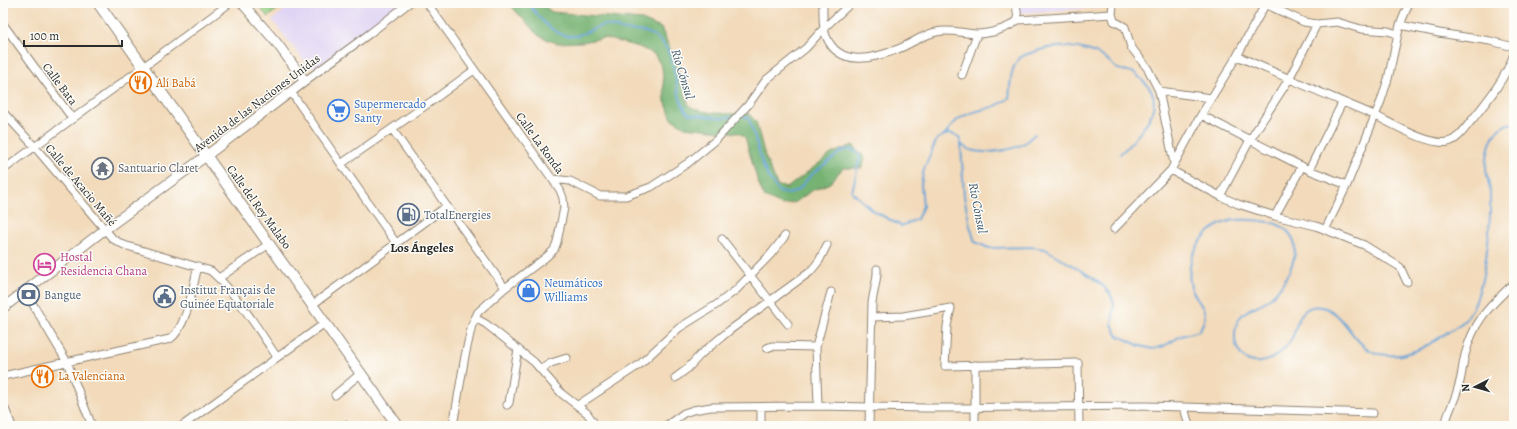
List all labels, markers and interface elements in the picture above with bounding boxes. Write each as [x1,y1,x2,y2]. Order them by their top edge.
scale bar [24,22,122,48]
text: 100 m [30,28,59,44]
water label: Río Cónsul [667,47,699,102]
street label: Avenida de las Naciones Unidas [190,50,323,156]
street label: Calle Bata [39,60,81,109]
restaurant icon: Alí Babá [127,70,153,96]
place label: Alí Babá [155,75,196,91]
place label: Supermercado Santy [354,96,426,126]
supermarket icon: Supermercado Santy [326,98,352,124]
street label: Calle La Ronda [512,109,568,177]
street label: Calle de Acacio Mañé [42,140,120,230]
temple icon: Santuario Claret [89,155,115,181]
place label: Santuario Claret [118,160,199,176]
street label: Calle del Rey Malabo [223,162,295,252]
water label: Río Cónsul [965,181,991,236]
fuel station icon: TotalEnergies [395,202,421,228]
place label: TotalEnergies [424,207,491,223]
district label: Los Ángeles [390,239,454,256]
place label: Hostal Residencia Chana [60,249,147,279]
hotel icon: Hostal Residencia Chana [32,251,58,277]
place label: Neumáticos Williams [543,275,603,305]
shop icon: Neumáticos Williams [515,277,541,303]
bank icon: Bangue [16,282,42,308]
place label: Institut Français de Guinée Equatoriale [180,282,275,312]
public building icon: Institut Français de Guinée Equatoriale [152,284,178,310]
place label: Bangue [44,287,81,303]
restaurant icon: La Valenciana [29,363,55,389]
north arrow [1455,367,1495,407]
place label: La Valenciana [58,368,126,384]
text: N [1458,383,1473,393]

